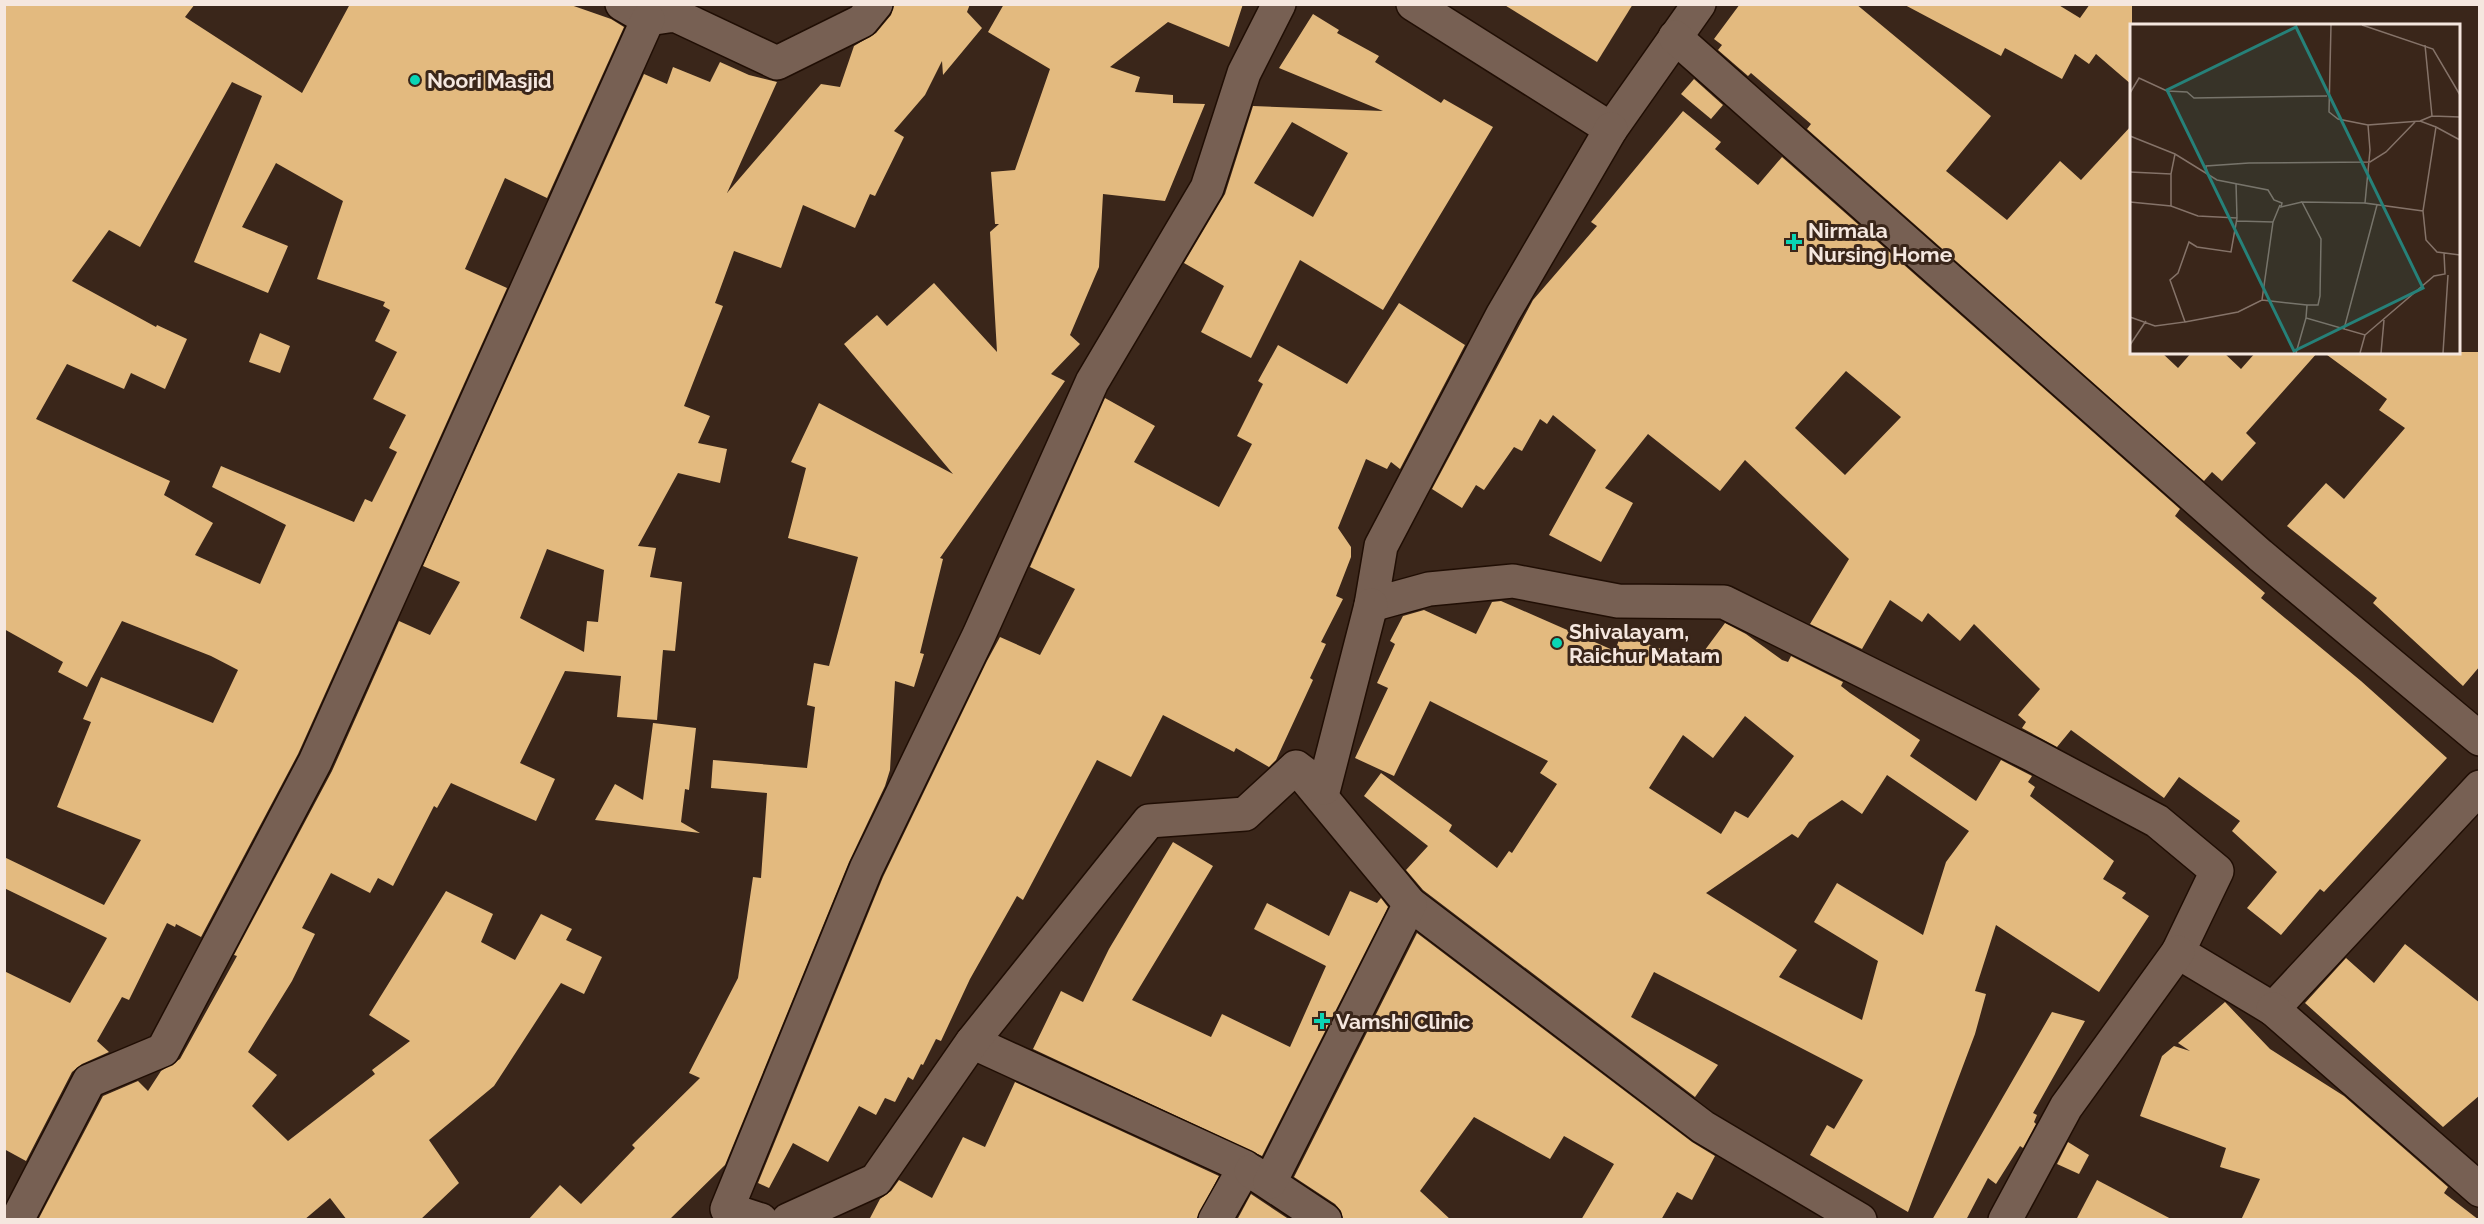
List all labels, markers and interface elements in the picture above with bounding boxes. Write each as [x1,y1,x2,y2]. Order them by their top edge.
inset map [2130,24,2460,354]
place label: Noori Masjid [427,68,552,93]
marker: Noori Masjid [408,73,422,87]
place label: Nirmala Nursing Home [1808,218,1953,267]
marker: Nirmala Nursing Home [1785,233,1803,251]
place label: Shivalayam, Raichur Matam [1569,619,1720,668]
marker: Shivalayam, Raichur Matam [1550,636,1564,650]
place label: Vamshi Clinic [1336,1009,1471,1034]
marker: Vamshi Clinic [1313,1012,1331,1030]

